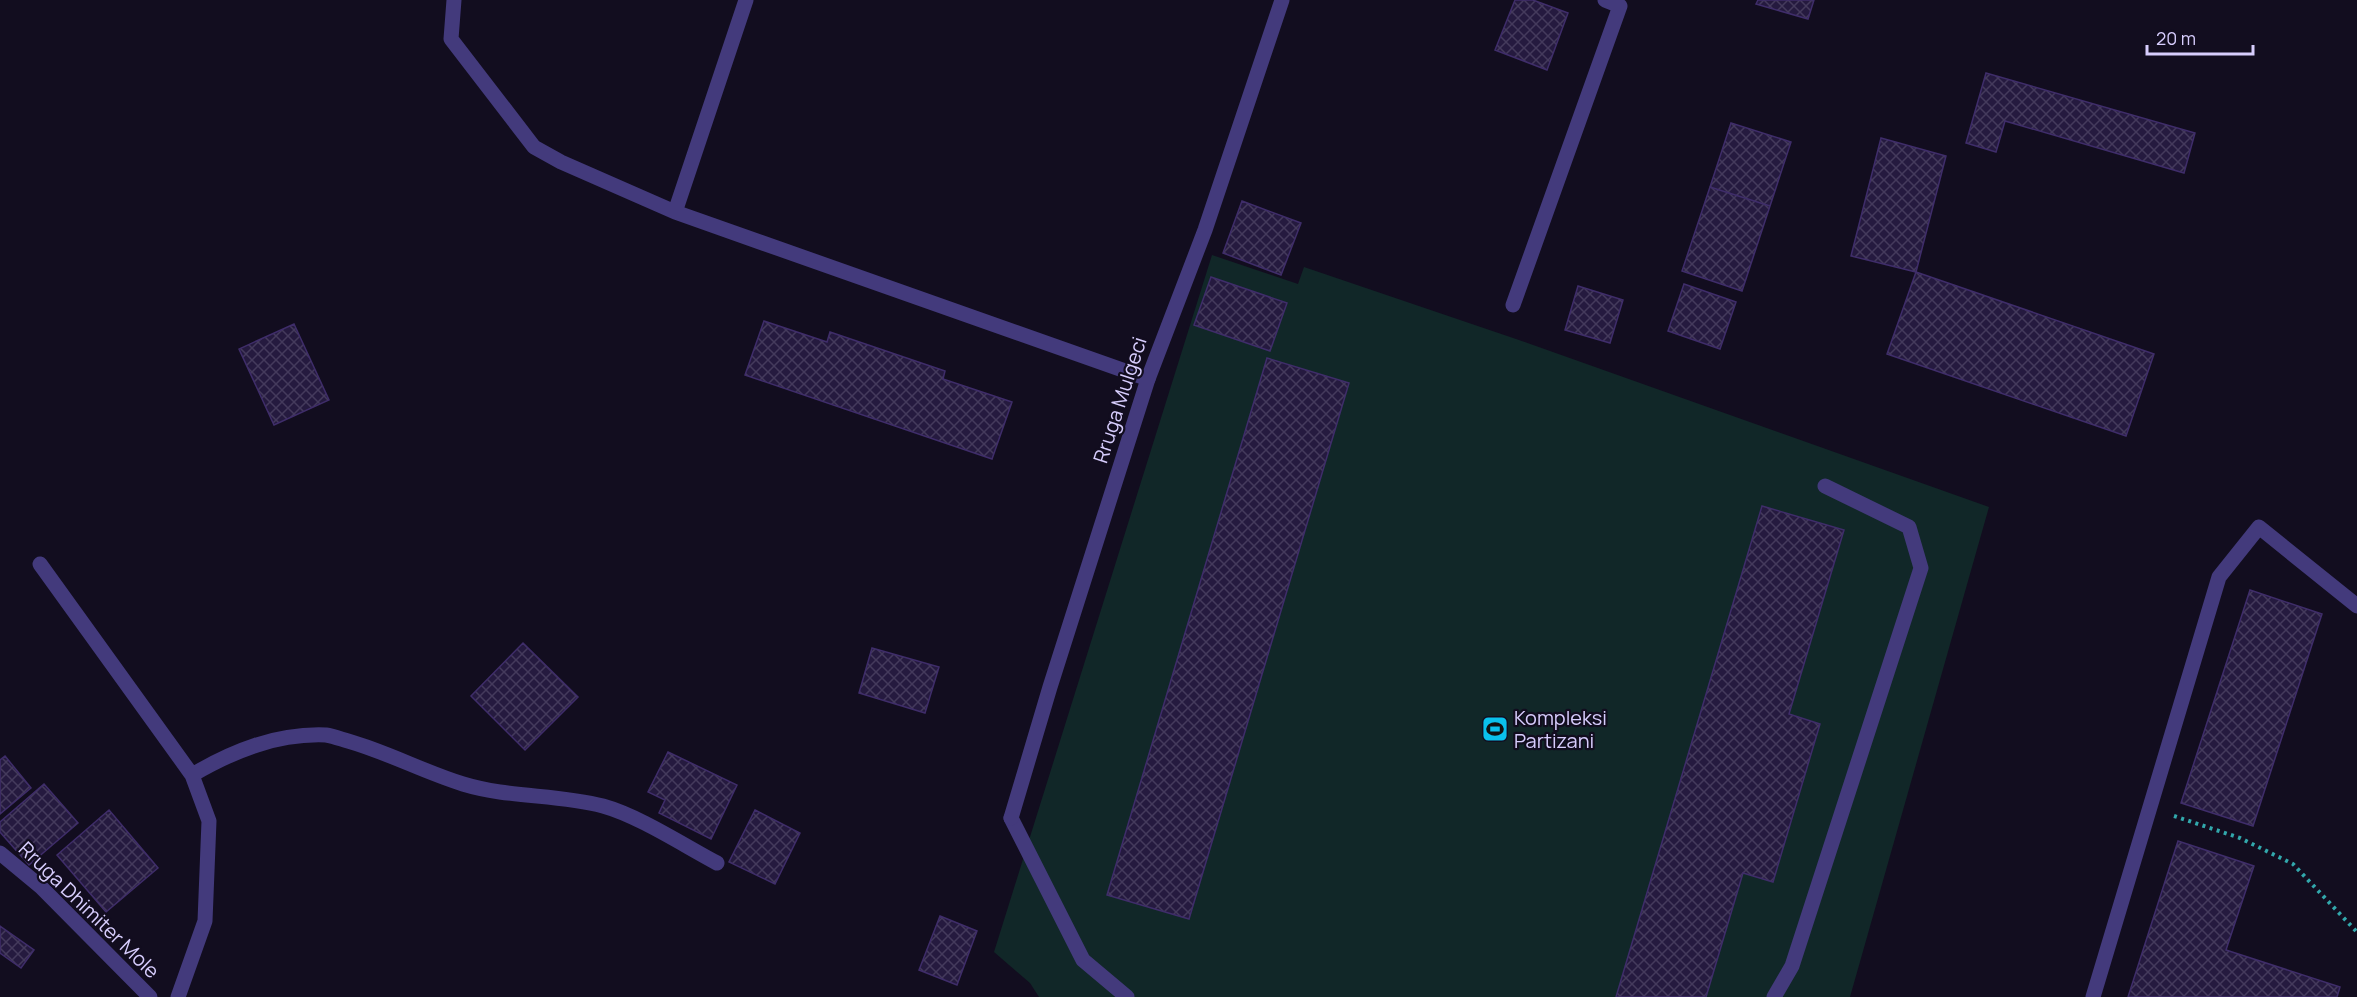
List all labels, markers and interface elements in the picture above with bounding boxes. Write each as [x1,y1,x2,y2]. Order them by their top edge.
scale bar [2147,18,2254,56]
text: 20 m [2156,26,2196,50]
street label: Rruga Mulgeci [1086,333,1153,466]
place label: Kompleksi Partizani [1514,704,1607,754]
sports icon: Kompleksi Partizani [1480,714,1510,744]
street label: Rruga Dhimiter Mole [13,835,166,984]

